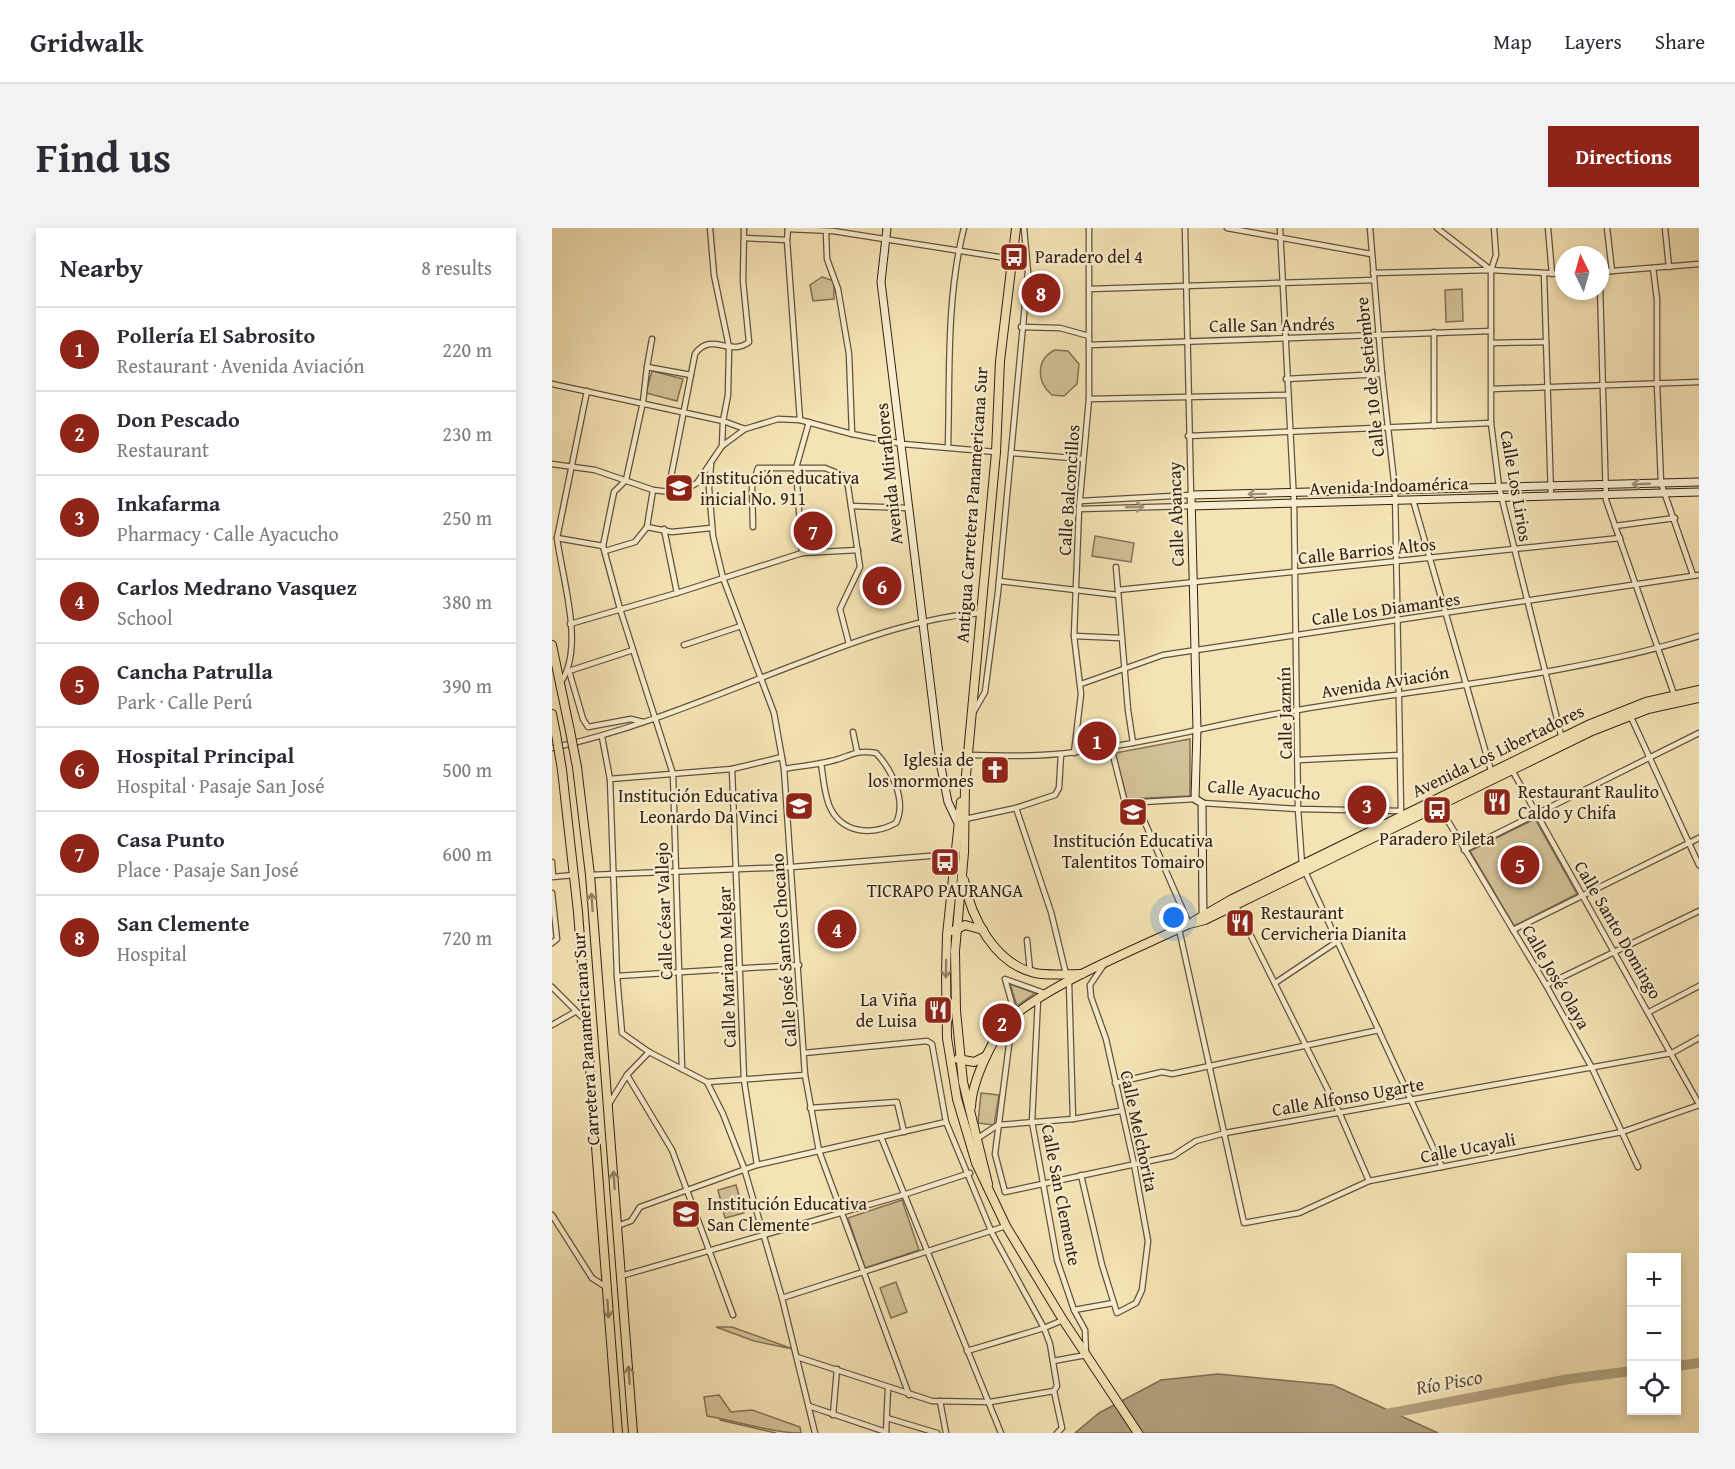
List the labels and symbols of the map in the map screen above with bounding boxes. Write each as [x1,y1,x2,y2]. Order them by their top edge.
bus stop icon: Paradero del 4 [998,241,1030,273]
place label: Paradero del 4 [1035,243,1143,270]
north arrow [1555,246,1609,300]
pin: 8 [1022,270,1060,316]
street label: Calle 10 de Setiembre [1348,296,1391,458]
street label: Calle San Andrés [1209,310,1335,339]
street label: Antigua Carretera Panamericana Sur [948,365,995,644]
street label: Avenida Miraflores [868,402,909,546]
street label: Calle Balconcillos [1050,424,1087,556]
street label: Calle Los Lirios [1493,428,1540,544]
street label: Calle Abancay [1160,461,1191,567]
place label: Institución educativa inicial No. 911 [700,464,860,512]
street label: Avenida Indoamérica [1309,469,1470,502]
school or university icon: Institución educativa inicial No. 911 [663,472,695,504]
one-way arrow [1631,478,1651,489]
one-way arrow [1247,488,1267,500]
one-way arrow [1124,502,1144,513]
pin: 7 [794,508,832,554]
street label: Calle Barrios Altos [1297,530,1437,571]
pin: 6 [862,564,902,608]
street label: Calle Los Diamantes [1310,585,1462,632]
street label: Avenida Aviación [1319,658,1451,705]
street label: Calle Jazmín [1270,666,1299,760]
street label: Avenida Los Libertadores [1407,697,1589,804]
pin: 1 [1078,718,1116,764]
place label: Iglesia de los mormones [868,746,974,794]
church icon: Iglesia de los mormones [979,754,1011,786]
street label: Calle Ayacucho [1207,772,1321,807]
place label: Restaurant Raulito Caldo y Chifa [1518,778,1659,826]
place label: Institución Educativa Leonardo Da Vinci [618,782,778,830]
pin: 3 [1348,782,1386,828]
restaurant icon: Restaurant Raulito Caldo y Chifa [1481,786,1513,818]
school or university icon: Institución Educativa Leonardo Da Vinci [783,790,815,822]
bus stop icon: Paradero Pileta [1421,794,1453,826]
school or university icon: Institución Educativa Talentitos Tomairo [1117,796,1149,828]
place label: Paradero Pileta [1379,825,1495,852]
place label: Institución Educativa Talentitos Tomairo [1053,827,1214,875]
street label: Calle César Vallejo [648,842,679,980]
pin: 5 [1500,842,1540,888]
bus stop icon: TICRAPO PAURANGA [929,846,961,878]
street label: Calle José Santos Chocano [763,852,804,1048]
street label: Calle Santo Domingo [1568,856,1669,1004]
place label: TICRAPO PAURANGA [867,877,1023,904]
street label: Calle Mariano Melgar [710,885,743,1048]
one-way arrow [586,893,597,913]
place label: Restaurant Cervicheria Dianita [1261,899,1407,947]
your location [1159,903,1188,932]
pin: 4 [818,906,856,952]
restaurant icon: Restaurant Cervicheria Dianita [1224,907,1256,939]
street label: Calle José Olaya [1516,919,1598,1035]
street label: Carretera Panamericana Sur [565,931,606,1146]
one-way arrow [940,959,952,979]
place label: La Viña de Luisa [856,986,917,1034]
restaurant icon: La Viña de Luisa [922,994,954,1026]
pin: 2 [982,1000,1022,1046]
street label: Calle Melchorita [1113,1068,1166,1195]
street label: Calle Alfonso Ugarte [1270,1070,1426,1123]
street label: Calle San Clemente [1035,1122,1088,1268]
street label: Calle Ucayali [1418,1125,1518,1170]
one-way arrow [608,1171,619,1191]
place label: Institución Educativa San Clemente [707,1190,868,1238]
school or university icon: Institución Educativa San Clemente [670,1198,702,1230]
one-way arrow [603,1299,614,1319]
water label: Río Pisco [1412,1361,1485,1402]
one-way arrow [623,1365,634,1385]

